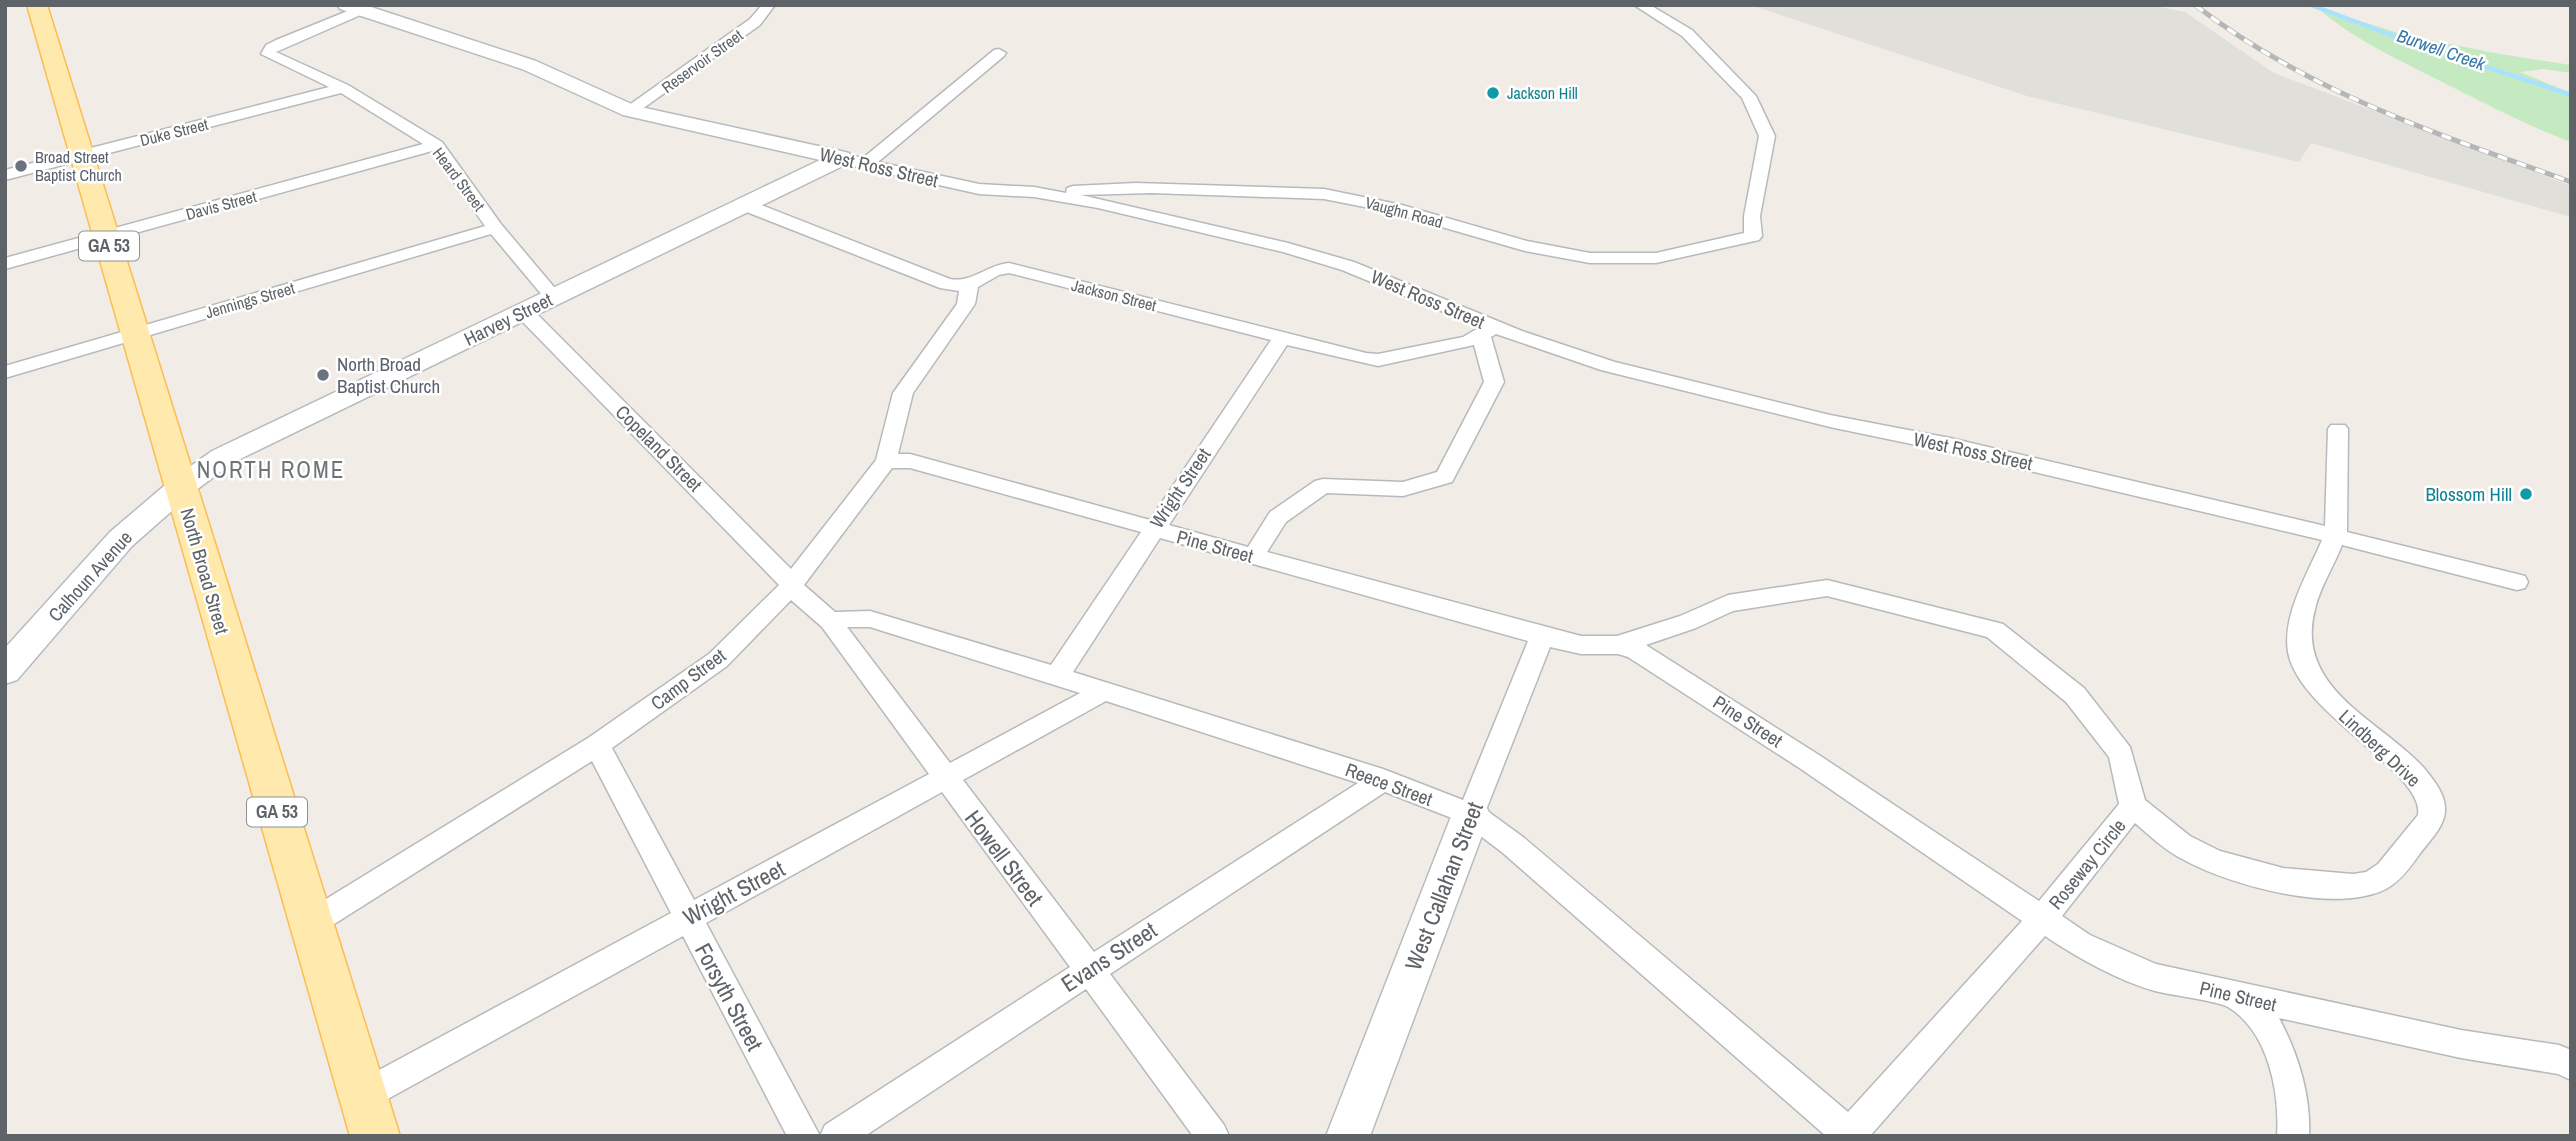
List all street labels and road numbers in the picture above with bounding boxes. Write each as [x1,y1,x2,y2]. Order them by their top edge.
street label: Reservoir Street [657,24,747,98]
street label: Duke Street [138,113,211,151]
street label: West Ross Street [817,141,941,193]
street label: Heard Street [428,143,490,216]
street label: Davis Street [183,185,259,225]
street label: Vaughn Road [1363,191,1445,233]
road number: GA 53 [79,232,139,260]
street label: West Ross Street [1367,263,1489,335]
street label: Jackson Street [1069,274,1159,316]
street label: Jennings Street [203,277,298,323]
street label: Harvey Street [459,286,557,352]
street label: Copeland Street [610,399,708,497]
street label: West Ross Street [1911,426,2036,476]
street label: Wright Street [1144,442,1217,533]
street label: North Broad Street [175,505,236,638]
street label: Pine Street [1174,523,1257,569]
street label: Calhoun Avenue [42,525,138,627]
street label: Camp Street [645,642,731,716]
street label: Pine Street [1708,689,1788,753]
street label: Lindberg Drive [2333,703,2427,793]
street label: Reece Street [1342,756,1437,812]
street label: West Callahan Street [1397,797,1490,974]
road number: GA 53 [247,798,307,826]
street label: Howell Street [958,804,1051,912]
street label: Roseway Circle [2043,813,2131,915]
street label: Wright Street [678,853,790,932]
street label: Evans Street [1055,914,1162,999]
street label: Forsyth Street [688,938,771,1056]
street label: Pine Street [2197,975,2280,1018]

